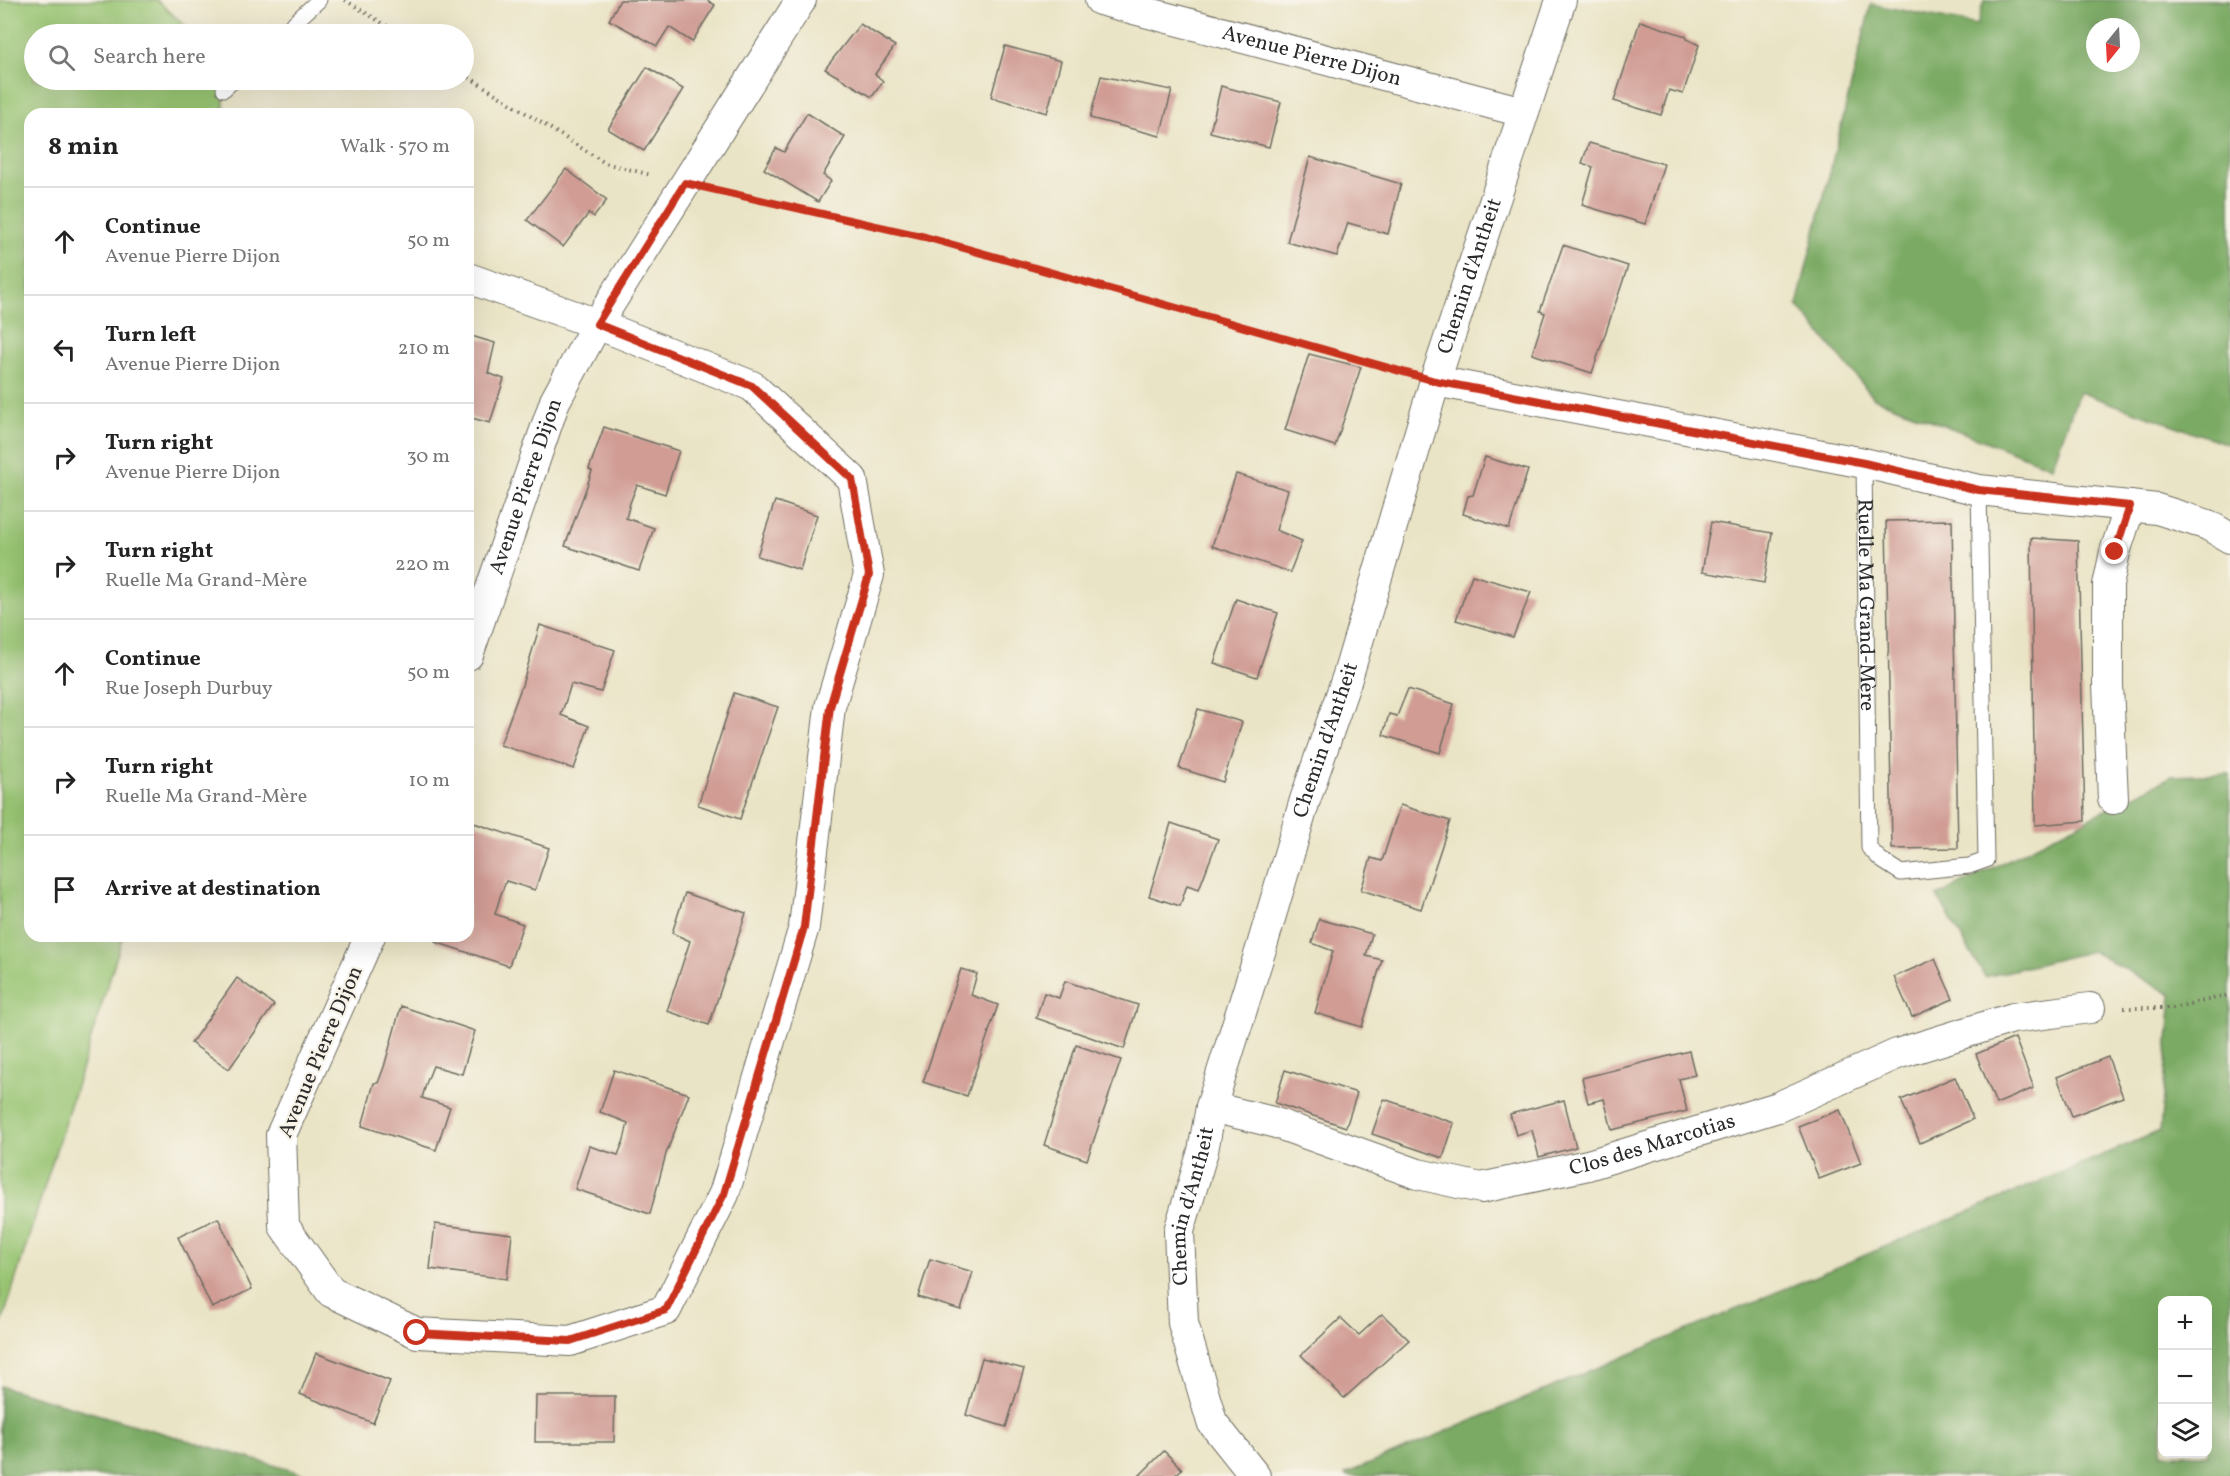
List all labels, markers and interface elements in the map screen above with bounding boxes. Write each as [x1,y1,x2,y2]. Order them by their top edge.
street label: Avenue Pierre Dijon [1219,18,1405,94]
north arrow [2086,18,2140,72]
search box [24,24,474,90]
icon: search [45,41,78,74]
text: Search here [93,42,206,73]
text: 8 min [48,129,119,165]
text: Walk · 570 m [340,133,450,161]
street label: Chemin d'Antheit [1430,194,1509,358]
text: Continue [105,212,201,243]
icon: ahead [48,225,81,258]
text: 50 m [407,227,450,255]
text: Avenue Pierre Dijon [105,243,280,271]
text: Turn left [105,320,196,351]
icon: left [48,333,81,366]
text: 210 m [398,335,450,363]
text: Avenue Pierre Dijon [105,351,280,379]
street label: Avenue Pierre Dijon [482,395,569,579]
text: Turn right [105,428,213,459]
icon: right [48,441,81,474]
text: 30 m [406,443,450,471]
text: Avenue Pierre Dijon [105,459,280,487]
street label: Ruelle Ma Grand-Mère [1850,499,1882,711]
text: Turn right [105,536,213,567]
route end [2101,538,2127,564]
icon: right [48,549,81,582]
text: 220 m [395,551,450,579]
text: Ruelle Ma Grand-Mère [105,567,307,595]
text: Continue [105,644,201,675]
icon: ahead [48,657,81,690]
text: 50 m [407,659,450,687]
street label: Chemin d'Antheit [1286,659,1365,821]
text: Rue Joseph Durbuy [105,675,273,703]
text: Turn right [105,752,213,783]
icon: right [48,765,81,798]
text: 10 m [409,767,450,795]
text: Ruelle Ma Grand-Mère [105,783,307,811]
icon: arrive [48,873,81,906]
text: Arrive at destination [105,874,321,905]
street label: Avenue Pierre Dijon [272,962,370,1142]
street label: Clos des Marcotias [1567,1106,1739,1183]
street label: Chemin d'Antheit [1165,1124,1222,1286]
map controls [2158,1296,2212,1458]
button: + [2158,1296,2212,1350]
route start [403,1319,429,1345]
button: − [2158,1350,2212,1404]
button: layers [2158,1404,2212,1458]

